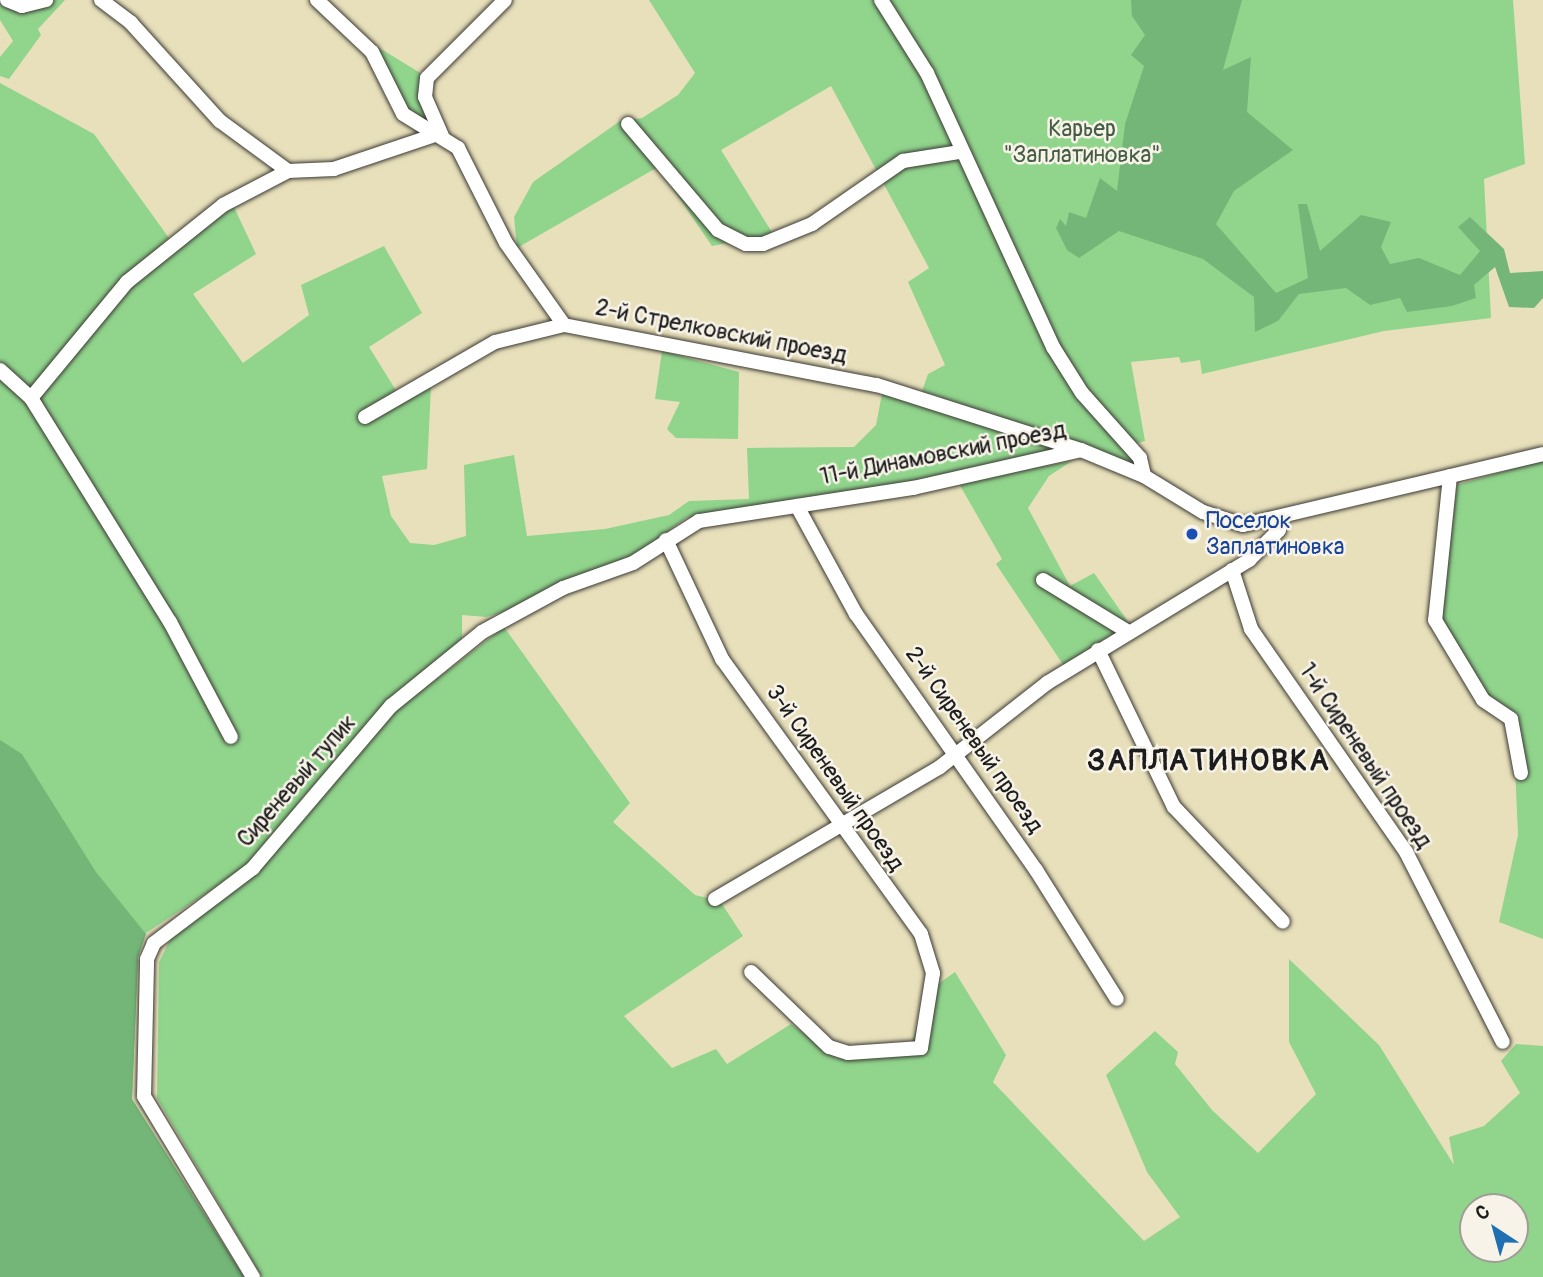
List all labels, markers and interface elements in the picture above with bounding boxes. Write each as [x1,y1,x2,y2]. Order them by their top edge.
park label: Карьер "Заплатиновка" [1003,115,1161,169]
street label: 2-й Стрелковский проезд [593,294,849,370]
street label: 11-й Динамовский проезд [818,417,1068,491]
place label: Поселок Заплатиновка [1206,507,1344,561]
marker: Поселок Заплатиновка [1184,526,1200,542]
street label: 2-й Сиреневый проезд [899,641,1049,839]
street label: 1-й Сиреневый проезд [1293,658,1437,854]
street label: 3-й Сиреневый проезд [760,679,910,877]
street label: Сиреневый тупик [232,709,362,853]
district label: ЗАПЛАТИНОВКА [1089,743,1329,779]
north arrow [1459,1193,1529,1263]
text: С [1471,1199,1495,1226]

